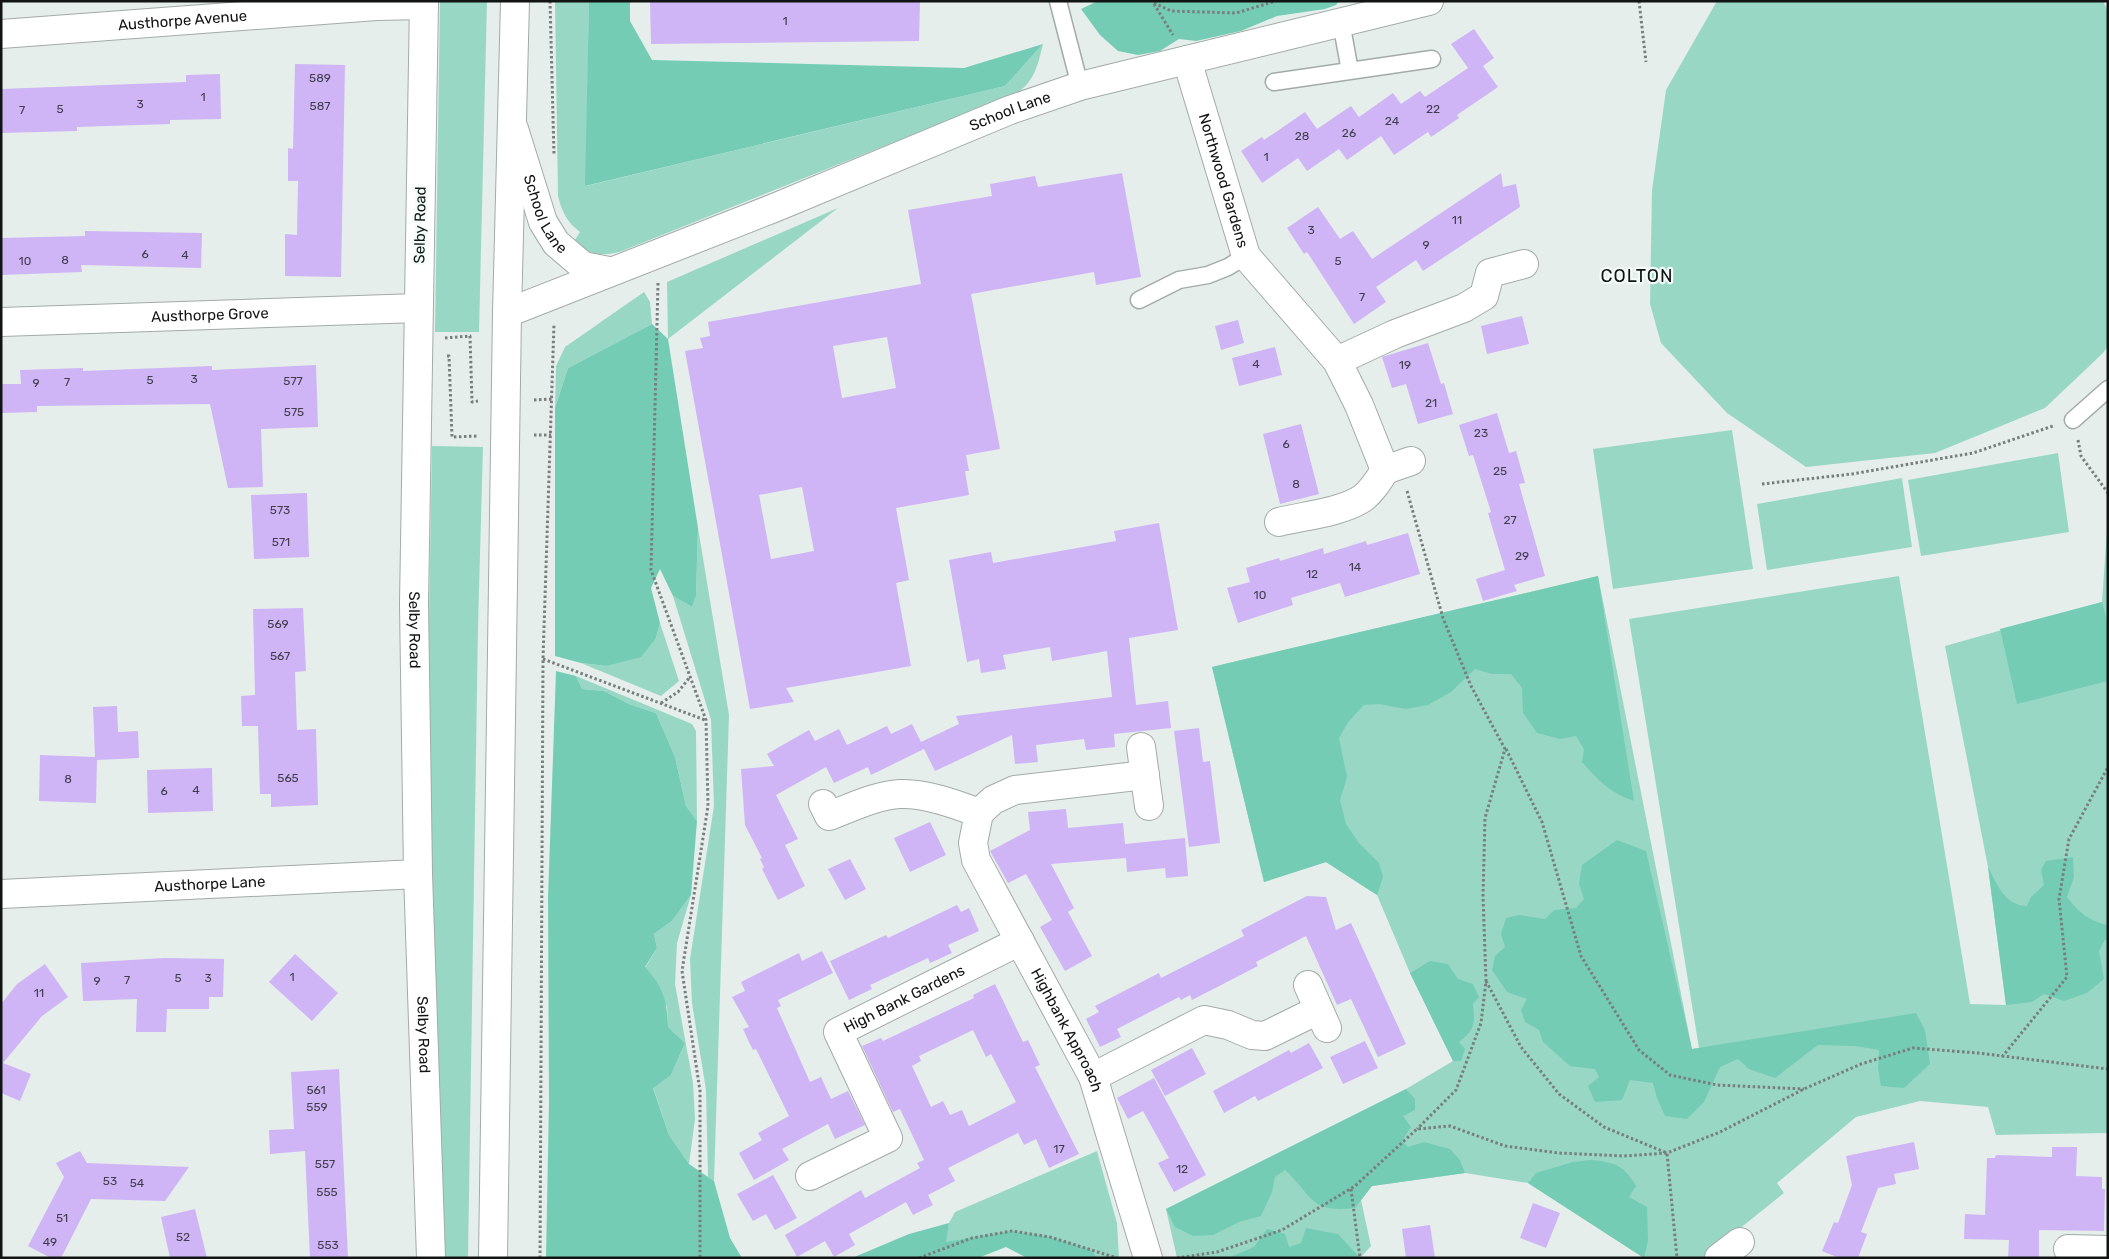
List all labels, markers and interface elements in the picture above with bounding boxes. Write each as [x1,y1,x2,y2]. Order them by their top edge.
street label: Austhorpe Avenue [117,7,248,34]
house number: 1 [782,14,788,28]
house number: 589 [309,71,331,85]
street label: School Lane [967,88,1053,135]
house number: 1 [200,90,206,104]
house number: 3 [136,97,144,111]
house number: 587 [310,99,330,113]
house number: 5 [56,102,64,116]
house number: 22 [1426,102,1440,116]
house number: 7 [19,103,25,117]
street label: Northwood Gardens [1195,111,1252,250]
house number: 24 [1385,114,1400,128]
house number: 26 [1342,126,1356,140]
house number: 28 [1295,129,1309,143]
house number: 1 [1263,150,1269,164]
street label: School Lane [520,172,571,257]
street label: Selby Road [410,186,430,264]
house number: 11 [1452,213,1462,227]
house number: 3 [1307,223,1315,237]
house number: 9 [1422,238,1430,252]
house number: 6 [141,247,149,261]
house number: 4 [181,248,189,262]
house number: 8 [61,253,69,267]
house number: 10 [19,254,31,268]
house number: 5 [1334,254,1342,268]
district label: COLTON [1600,265,1674,287]
house number: 7 [1359,290,1365,304]
street label: Austhorpe Grove [151,304,269,326]
house number: 4 [1252,357,1260,371]
house number: 19 [1399,358,1411,372]
house number: 3 [190,372,198,386]
house number: 5 [146,373,154,387]
house number: 577 [283,374,303,388]
house number: 7 [64,375,70,389]
house number: 9 [32,376,40,390]
house number: 21 [1425,396,1437,410]
house number: 575 [284,405,304,419]
house number: 23 [1474,426,1488,440]
house number: 6 [1282,437,1290,451]
house number: 25 [1493,464,1507,478]
house number: 8 [1292,477,1300,491]
house number: 573 [270,503,290,517]
house number: 27 [1503,513,1517,527]
house number: 571 [272,535,290,549]
house number: 29 [1515,549,1529,563]
house number: 14 [1349,560,1362,574]
house number: 12 [1306,567,1318,581]
house number: 10 [1254,588,1266,602]
street label: Selby Road [405,591,424,669]
house number: 569 [267,617,289,631]
house number: 567 [270,649,290,663]
house number: 565 [277,771,299,785]
house number: 8 [64,772,72,786]
house number: 4 [192,783,200,797]
house number: 6 [160,784,168,798]
street label: Austhorpe Lane [154,872,266,896]
street label: High Bank Gardens [841,961,968,1037]
street label: Highbank Approach [1027,965,1106,1094]
house number: 1 [289,970,295,984]
house number: 5 [174,971,182,985]
house number: 3 [204,971,212,985]
house number: 7 [124,973,130,987]
house number: 9 [93,974,101,988]
house number: 11 [34,986,44,1000]
street label: Selby Road [413,996,434,1074]
house number: 561 [306,1083,326,1097]
house number: 559 [306,1100,328,1114]
house number: 17 [1053,1142,1065,1156]
house number: 557 [315,1157,335,1171]
house number: 12 [1176,1162,1188,1176]
house number: 53 [103,1174,117,1188]
house number: 54 [130,1176,145,1190]
house number: 555 [316,1185,338,1199]
house number: 51 [56,1211,68,1225]
house number: 52 [176,1230,190,1244]
house number: 49 [43,1235,57,1249]
house number: 553 [317,1238,339,1252]

